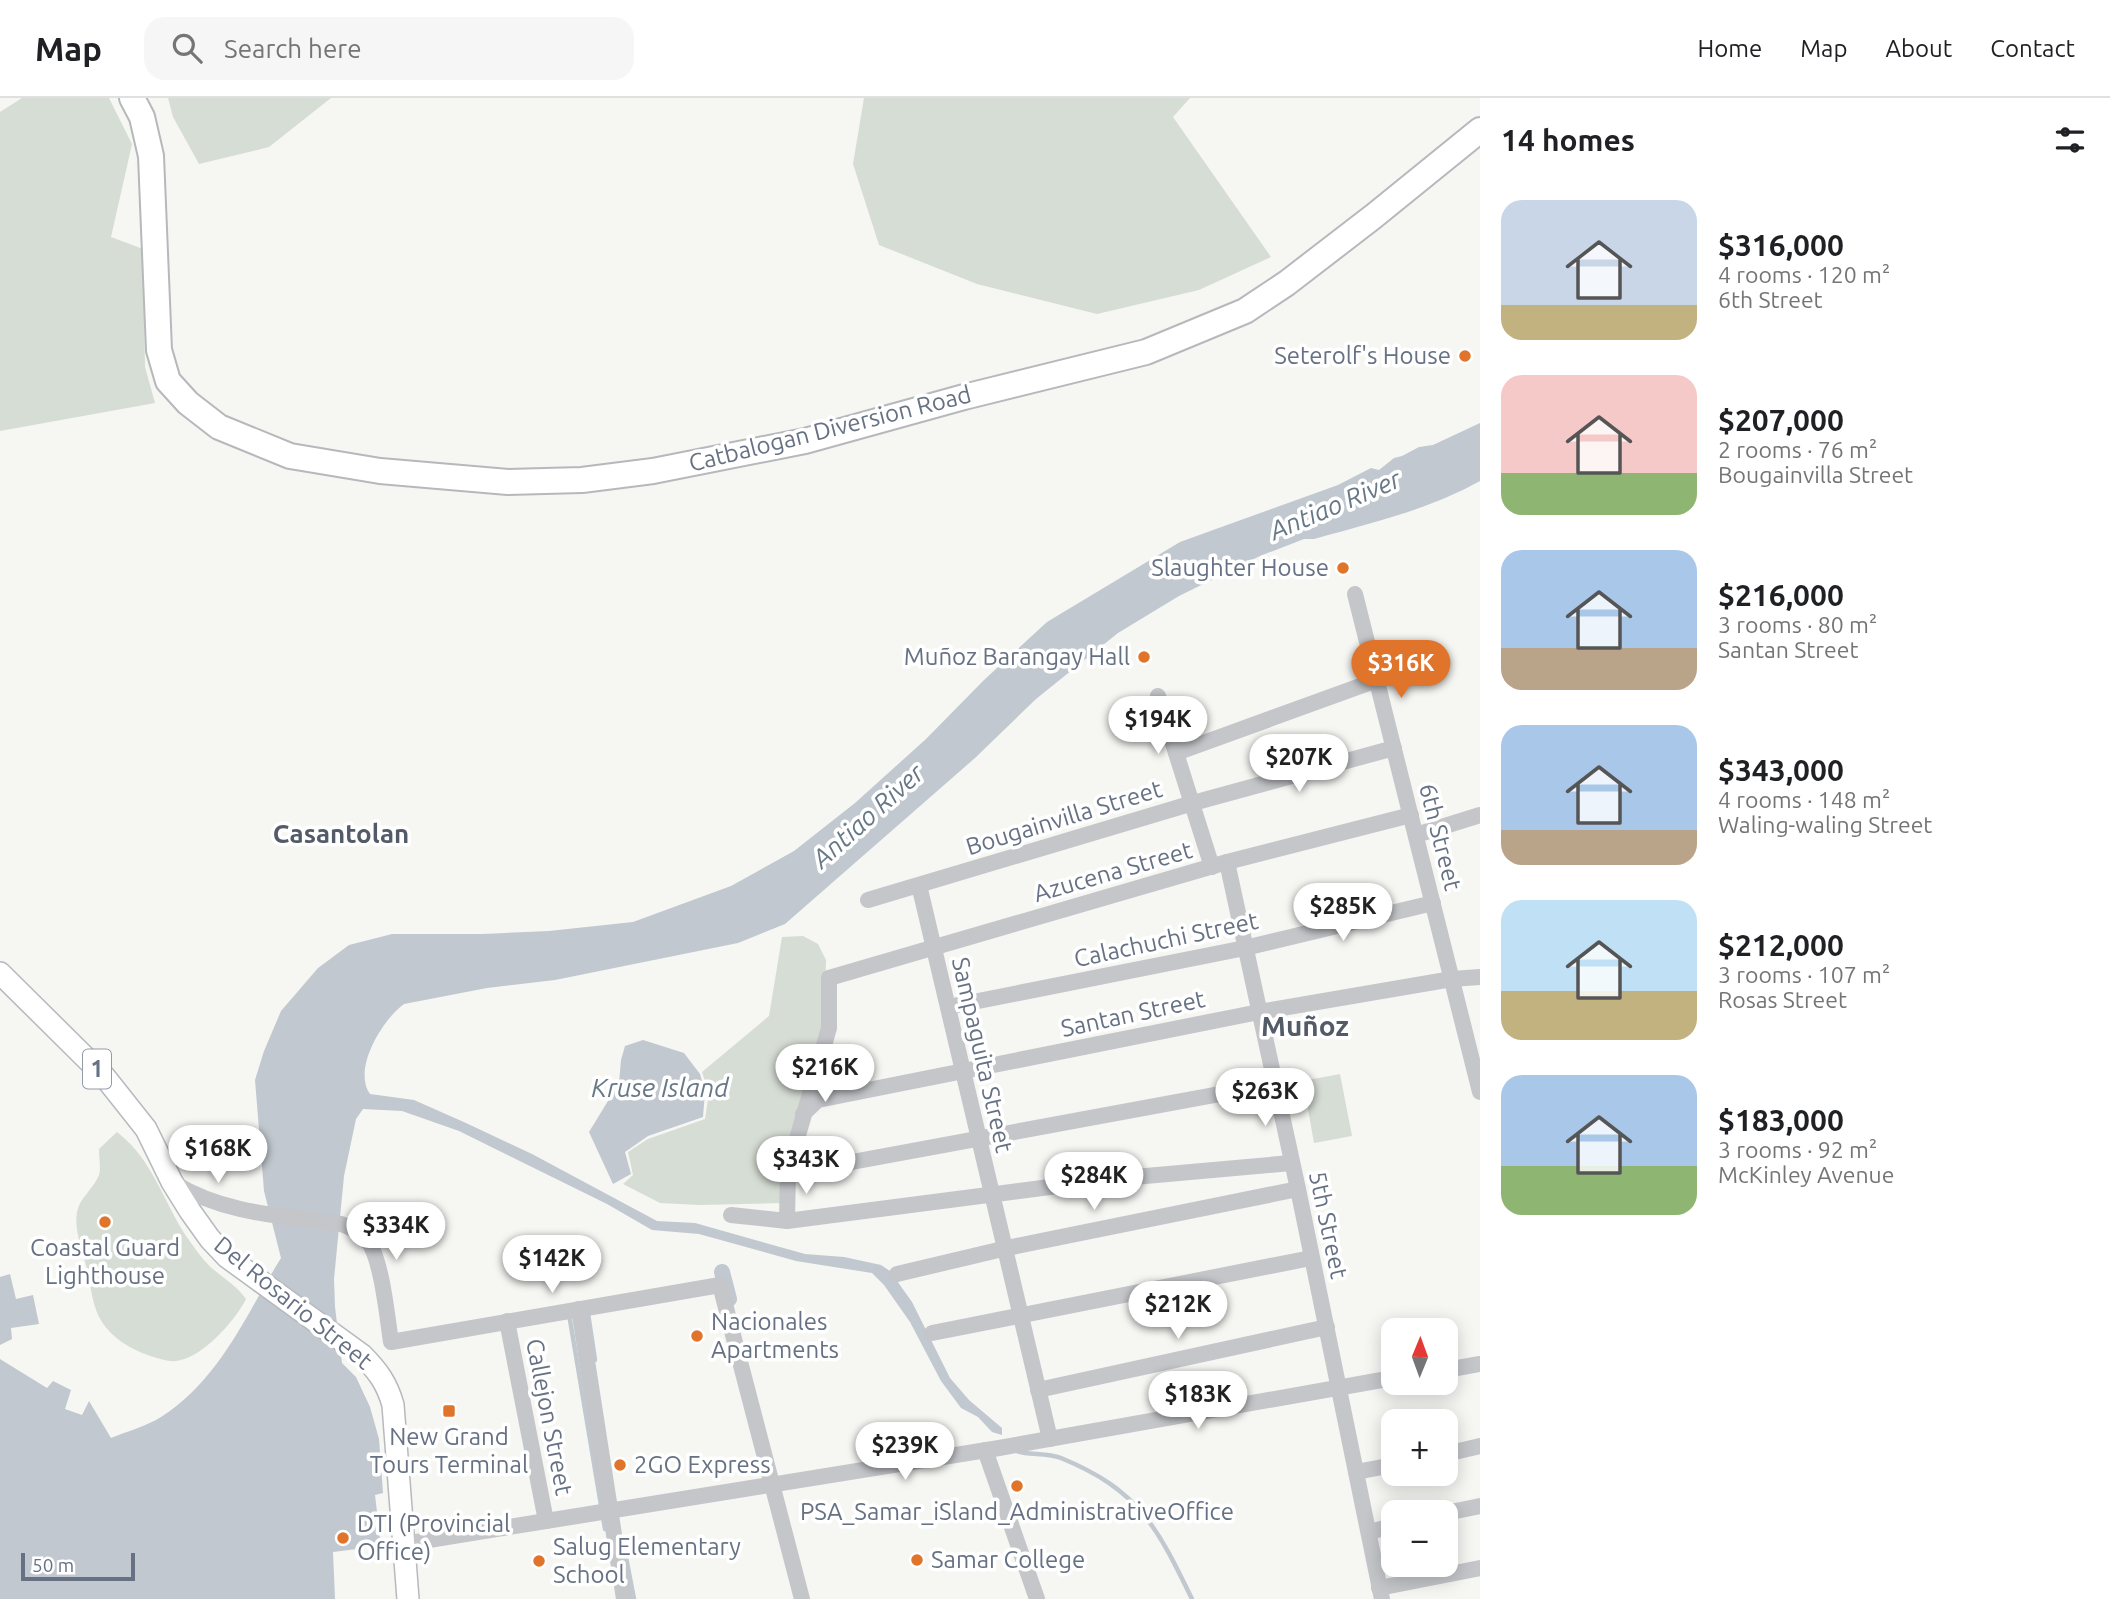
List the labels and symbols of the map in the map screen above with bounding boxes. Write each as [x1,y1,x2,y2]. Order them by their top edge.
place label: Seterolf's House [1274,342,1451,369]
marker: Seterolf's House [1457,348,1473,364]
street label: Catbalogan Diversion Road [686,380,974,477]
water label: Antiao River [1263,463,1406,546]
place label: Slaughter House [1151,554,1329,581]
marker: Slaughter House [1335,560,1351,576]
pin: $316K [1352,640,1450,700]
place label: Muñoz Barangay Hall [904,643,1130,670]
marker: Muñoz Barangay Hall [1136,649,1152,665]
pin: $194K [1109,696,1207,756]
pin: $207K [1250,734,1348,794]
water label: Antiao River [805,757,930,875]
street label: Bougainvilla Street [963,775,1166,860]
street label: 6th Street [1414,781,1467,894]
district label: Casantolan [273,819,409,848]
street label: Azucena Street [1031,836,1196,907]
pin: $285K [1294,884,1392,943]
street label: Calachuchi Street [1071,907,1261,972]
street label: Sampaguita Street [947,955,1018,1156]
street label: Santan Street [1058,985,1208,1042]
district label: Muñoz [1261,1010,1349,1041]
pin: $216K [776,1044,874,1104]
road number: 1 [83,1050,111,1088]
pin: $263K [1216,1068,1314,1128]
water label: Kruse Island [591,1073,730,1102]
pin: $168K [169,1126,267,1185]
pin: $343K [757,1136,855,1196]
pin: $284K [1045,1152,1143,1212]
street label: 5th Street [1304,1169,1353,1282]
pin: $334K [347,1202,445,1262]
marker: Coastal Guard Lighthouse [97,1214,113,1230]
street label: Del Rosario Street [209,1231,378,1375]
place label: Coastal Guard Lighthouse [30,1234,180,1289]
pin: $142K [503,1236,601,1295]
pin: $212K [1129,1282,1227,1341]
place label: Nacionales Apartments [711,1308,839,1363]
north arrow [1381,1318,1458,1395]
marker: Nacionales Apartments [689,1328,705,1344]
street label: Callejon Street [521,1336,578,1498]
pin: $183K [1149,1372,1247,1431]
marker: New Grand Tours Terminal [441,1403,457,1419]
pin: $239K [856,1422,954,1482]
place label: New Grand Tours Terminal [370,1423,528,1478]
place label: 2GO Express [634,1451,771,1478]
marker: 2GO Express [612,1457,628,1473]
marker: PSA_Samar_iSland_AdministrativeOffice [1009,1478,1025,1494]
place label: PSA_Samar_iSland_AdministrativeOffice [800,1498,1234,1525]
place label: DTI (Provincial Office) [357,1510,510,1565]
marker: DTI (Provincial Office) [335,1530,351,1546]
place label: Salug Elementary School [553,1533,741,1588]
place label: Samar College [931,1546,1085,1573]
scale bar [21,1550,135,1582]
marker: Samar College [909,1552,925,1568]
marker: Salug Elementary School [531,1553,547,1569]

